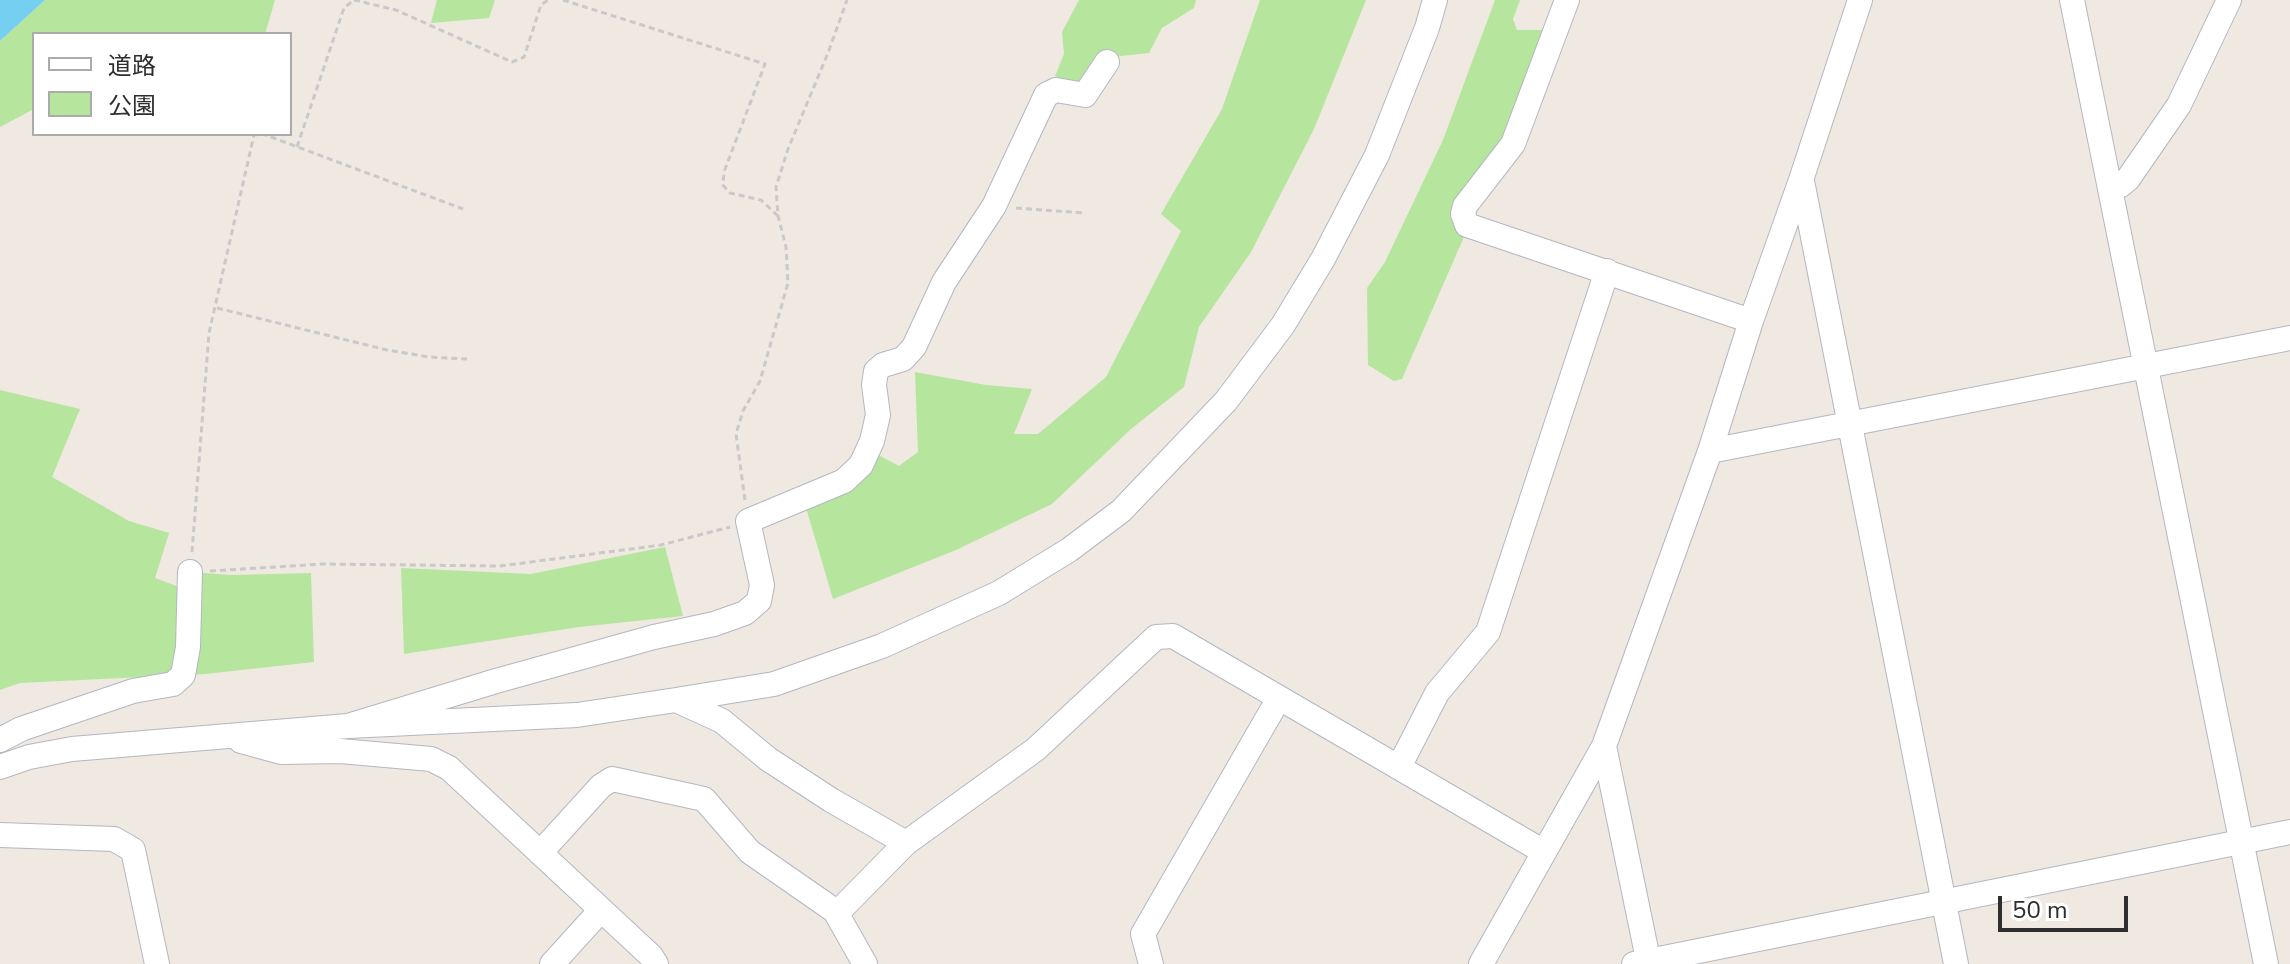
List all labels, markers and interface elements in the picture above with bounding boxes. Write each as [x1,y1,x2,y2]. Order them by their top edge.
legend [32,32,292,136]
text: 道路 [108,50,156,82]
text: 公園 [108,90,156,122]
scale bar [2002,880,2132,930]
text: 50 m [2012,894,2068,926]

